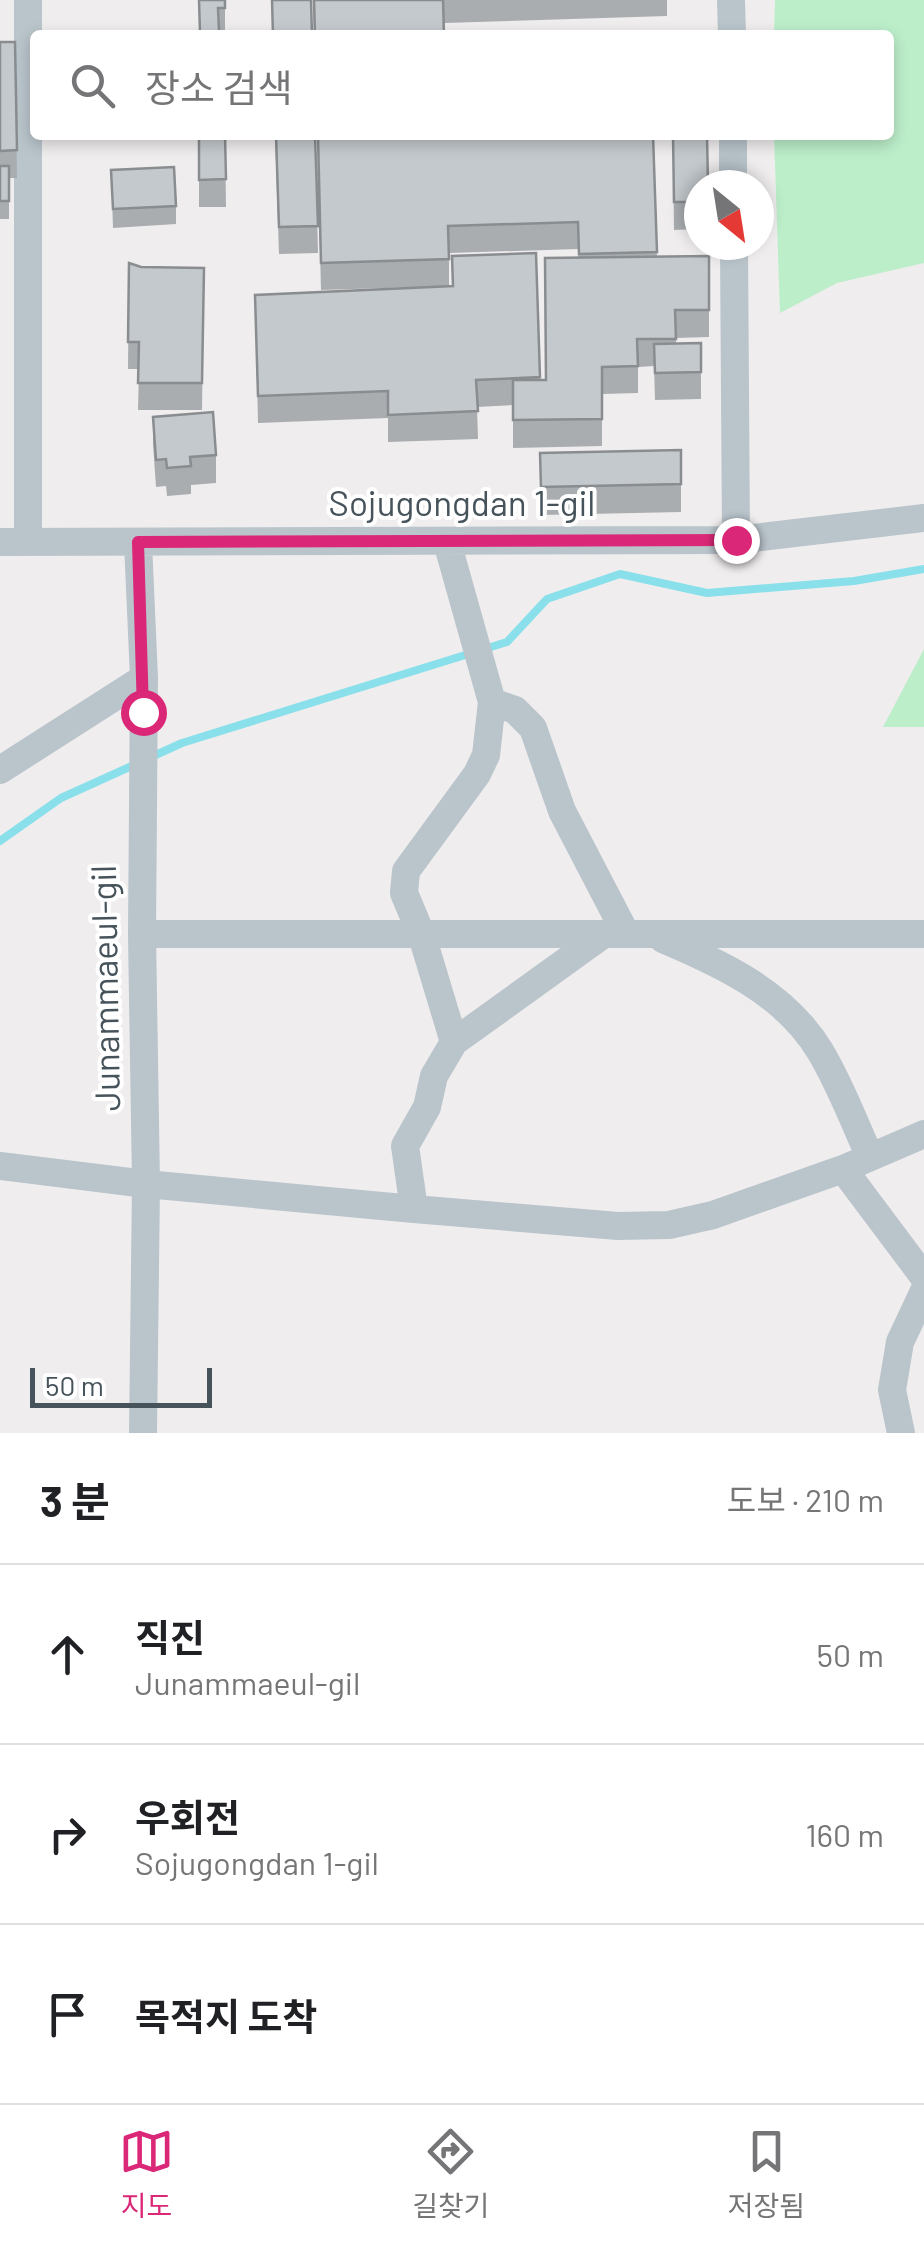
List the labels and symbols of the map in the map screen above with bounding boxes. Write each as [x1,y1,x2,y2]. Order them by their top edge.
north arrow [684,170,774,260]
street label: Sojugongdan 1-gil [329,481,595,523]
route end [714,518,760,564]
route start [121,690,167,736]
street label: Junammaeul-gil [81,864,127,1112]
scale bar [30,1363,212,1408]

